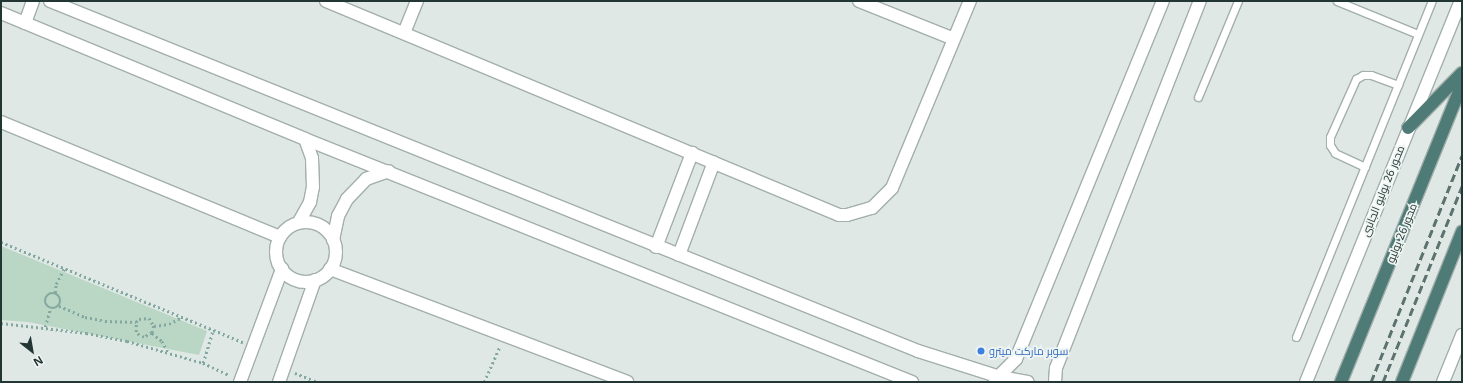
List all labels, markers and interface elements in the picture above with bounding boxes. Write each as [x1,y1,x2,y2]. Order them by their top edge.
street label: محور 26 يوليو الجانبى [1359,144,1407,238]
street label: محور 26 يوليو [1384,201,1420,265]
north arrow [12,331,52,371]
place label: سوبر ماركت ميترو [989,344,1068,358]
marker: سوبر ماركت ميترو [976,346,986,356]
text: N [31,353,46,370]

